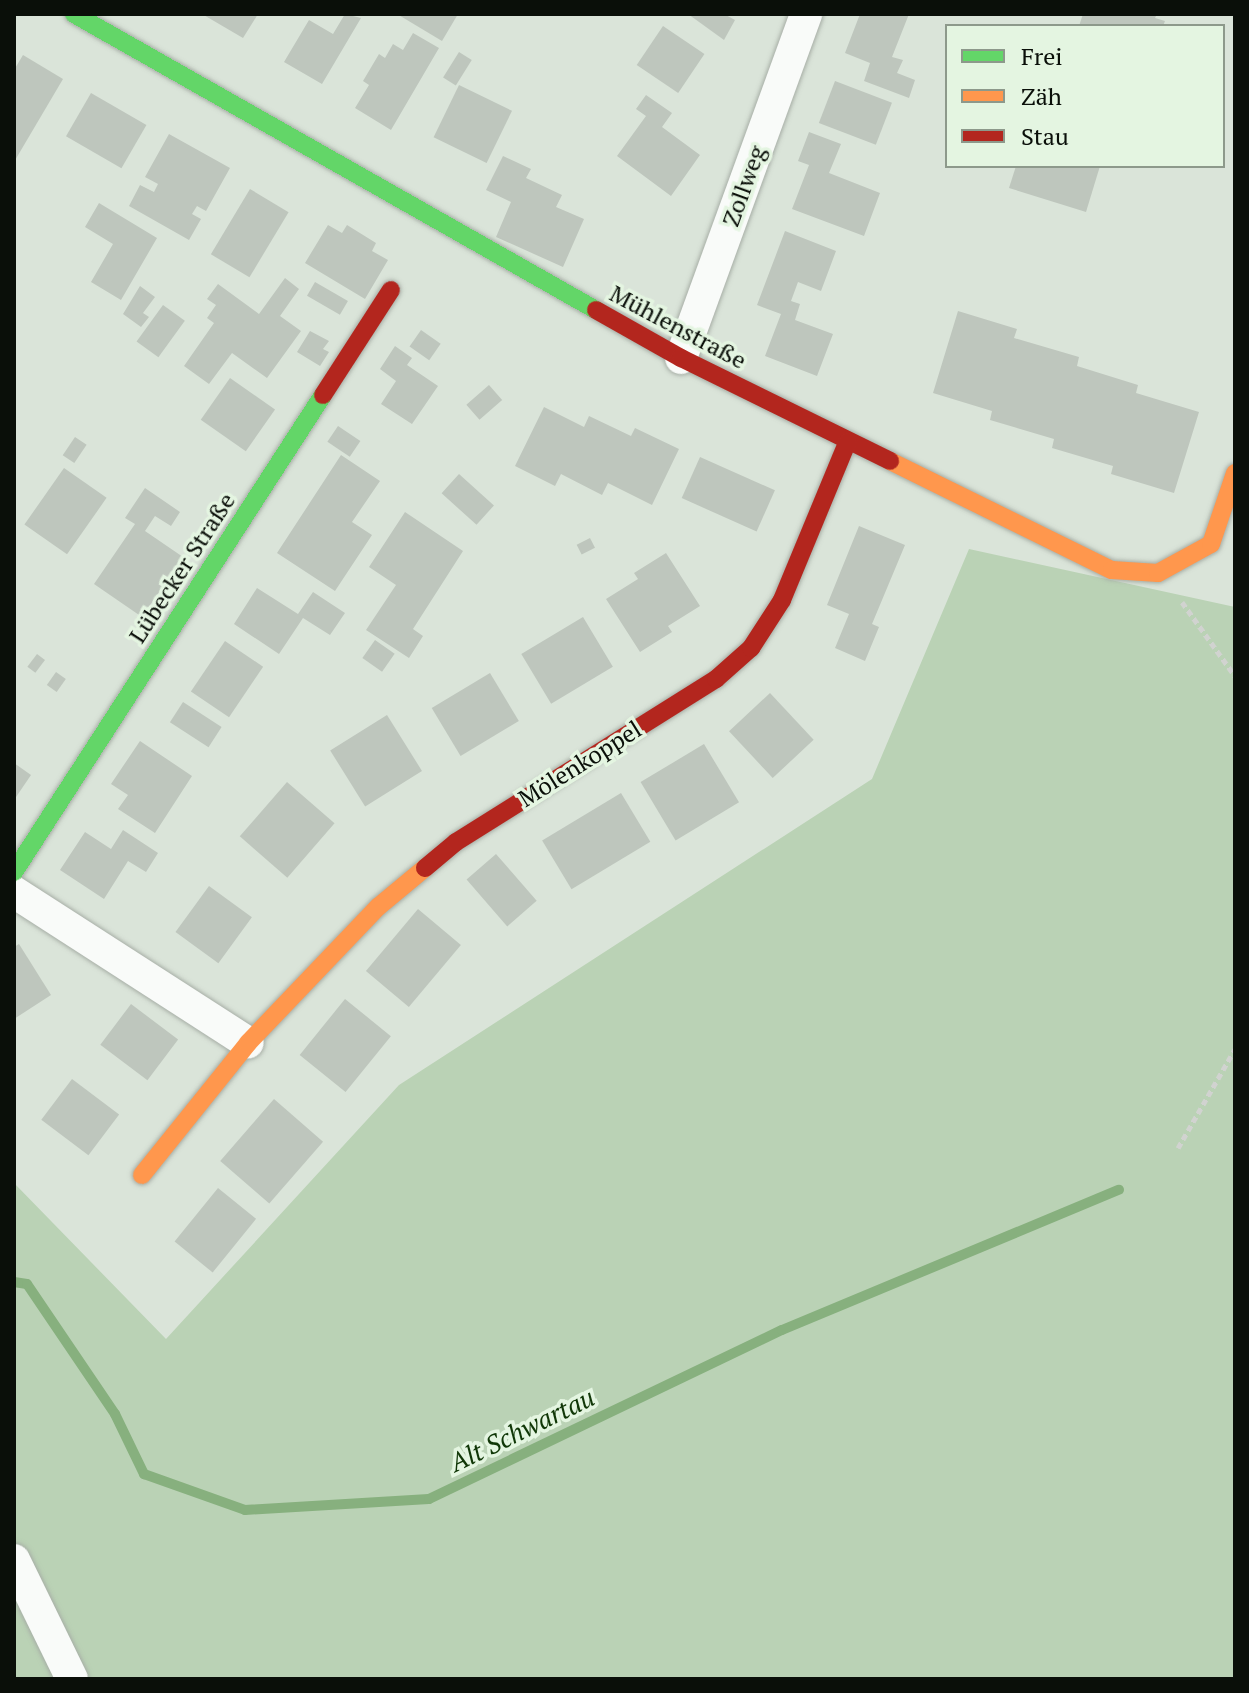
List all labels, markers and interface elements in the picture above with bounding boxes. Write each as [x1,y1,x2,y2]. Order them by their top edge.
legend [945,24,1225,168]
text: Frei [1021,40,1063,72]
text: Zäh [1021,80,1062,112]
text: Stau [1021,120,1069,152]
street label: Zollweg [716,142,772,230]
street label: Mühlenstraße [605,279,751,375]
street label: Lübecker Straße [123,488,241,648]
street label: Mölenkoppel [513,715,647,813]
water label: Alt Schwartau [445,1382,599,1478]

